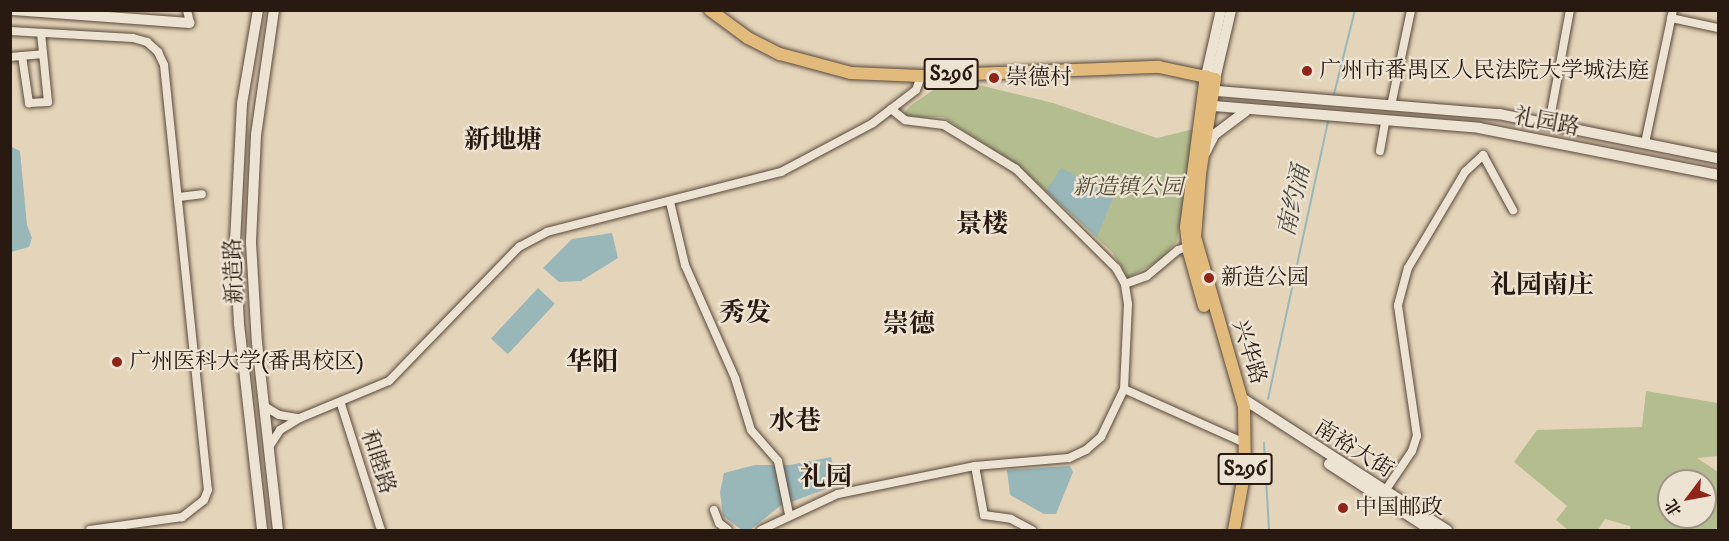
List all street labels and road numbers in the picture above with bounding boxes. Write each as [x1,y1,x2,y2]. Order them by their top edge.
road number: S296 [922,56,980,92]
street label: 礼园路 [1512,103,1582,141]
street label: 新造路 [220,238,248,304]
street label: 兴华路 [1226,317,1272,387]
street label: 南裕大街 [1310,414,1398,484]
street label: 和睦路 [355,427,401,497]
road number: S296 [1216,451,1274,487]

